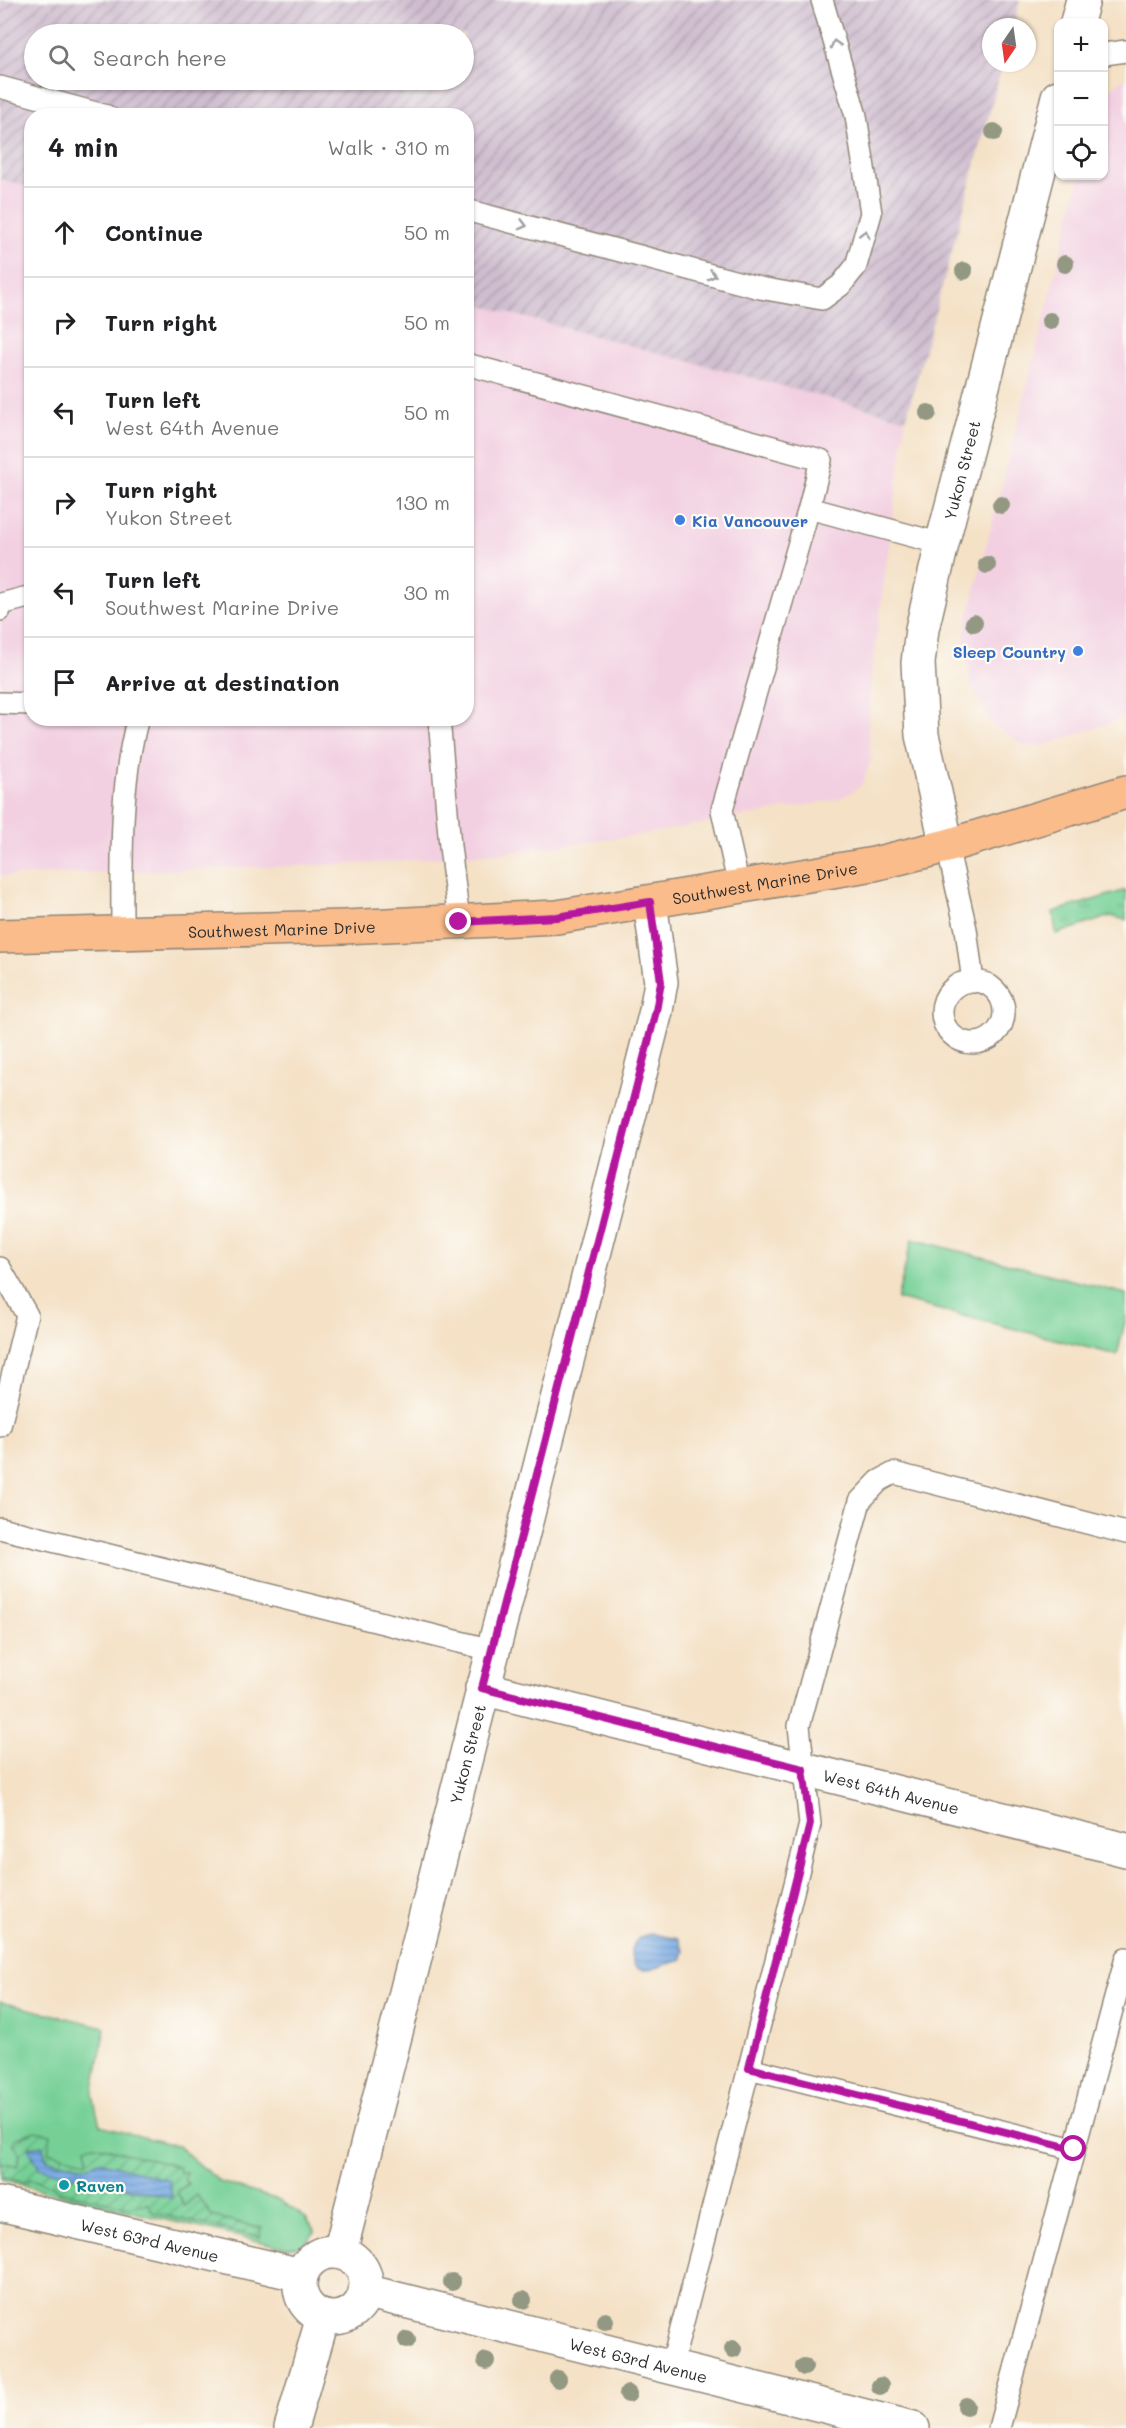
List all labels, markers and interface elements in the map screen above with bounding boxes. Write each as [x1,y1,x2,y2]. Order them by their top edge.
north arrow [982,18,1036,72]
map controls [1054,18,1108,180]
button: + [1054,18,1108,72]
search box [24,24,474,90]
one-way arrow [830,39,842,50]
icon: search [45,41,78,74]
text: Search here [93,43,227,72]
button: − [1054,72,1108,126]
button: locate [1054,126,1108,180]
text: 4 min [48,130,118,164]
text: Walk · 310 m [327,134,450,160]
icon: ahead [48,216,81,249]
text: Continue [105,218,203,247]
one-way arrow [518,218,528,231]
text: 50 m [404,219,450,245]
one-way arrow [858,229,871,239]
one-way arrow [706,268,716,280]
icon: right [48,306,81,339]
text: Turn right [105,308,217,337]
text: 50 m [404,309,450,335]
text: Turn left [105,385,201,414]
icon: left [48,396,81,429]
text: 50 m [404,399,450,425]
text: West 64th Avenue [105,414,279,440]
street label: Yukon Street [938,418,984,522]
text: Turn right [105,475,217,504]
icon: right [48,486,81,519]
text: 130 m [395,489,450,515]
text: Yukon Street [105,504,233,530]
place label: Kia Vancouver [692,510,808,531]
marker: Kia Vancouver [673,513,687,527]
text: Turn left [105,565,201,594]
icon: left [48,576,81,609]
text: 30 m [404,579,450,605]
text: Southwest Marine Drive [105,594,339,620]
place label: Sleep Country [953,641,1066,662]
marker: Sleep Country [1071,644,1085,658]
icon: arrive [48,666,81,699]
text: Arrive at destination [105,668,340,697]
street label: Southwest Marine Drive [671,856,859,908]
route end [445,908,471,934]
street label: Southwest Marine Drive [188,915,376,942]
street label: Yukon Street [444,1702,490,1806]
street label: West 64th Avenue [821,1764,962,1818]
route start [1060,2135,1086,2161]
place label: Raven [76,2175,124,2196]
marker: Raven [57,2178,71,2192]
street label: West 63rd Avenue [79,2213,221,2266]
street label: West 63rd Avenue [567,2332,710,2387]

